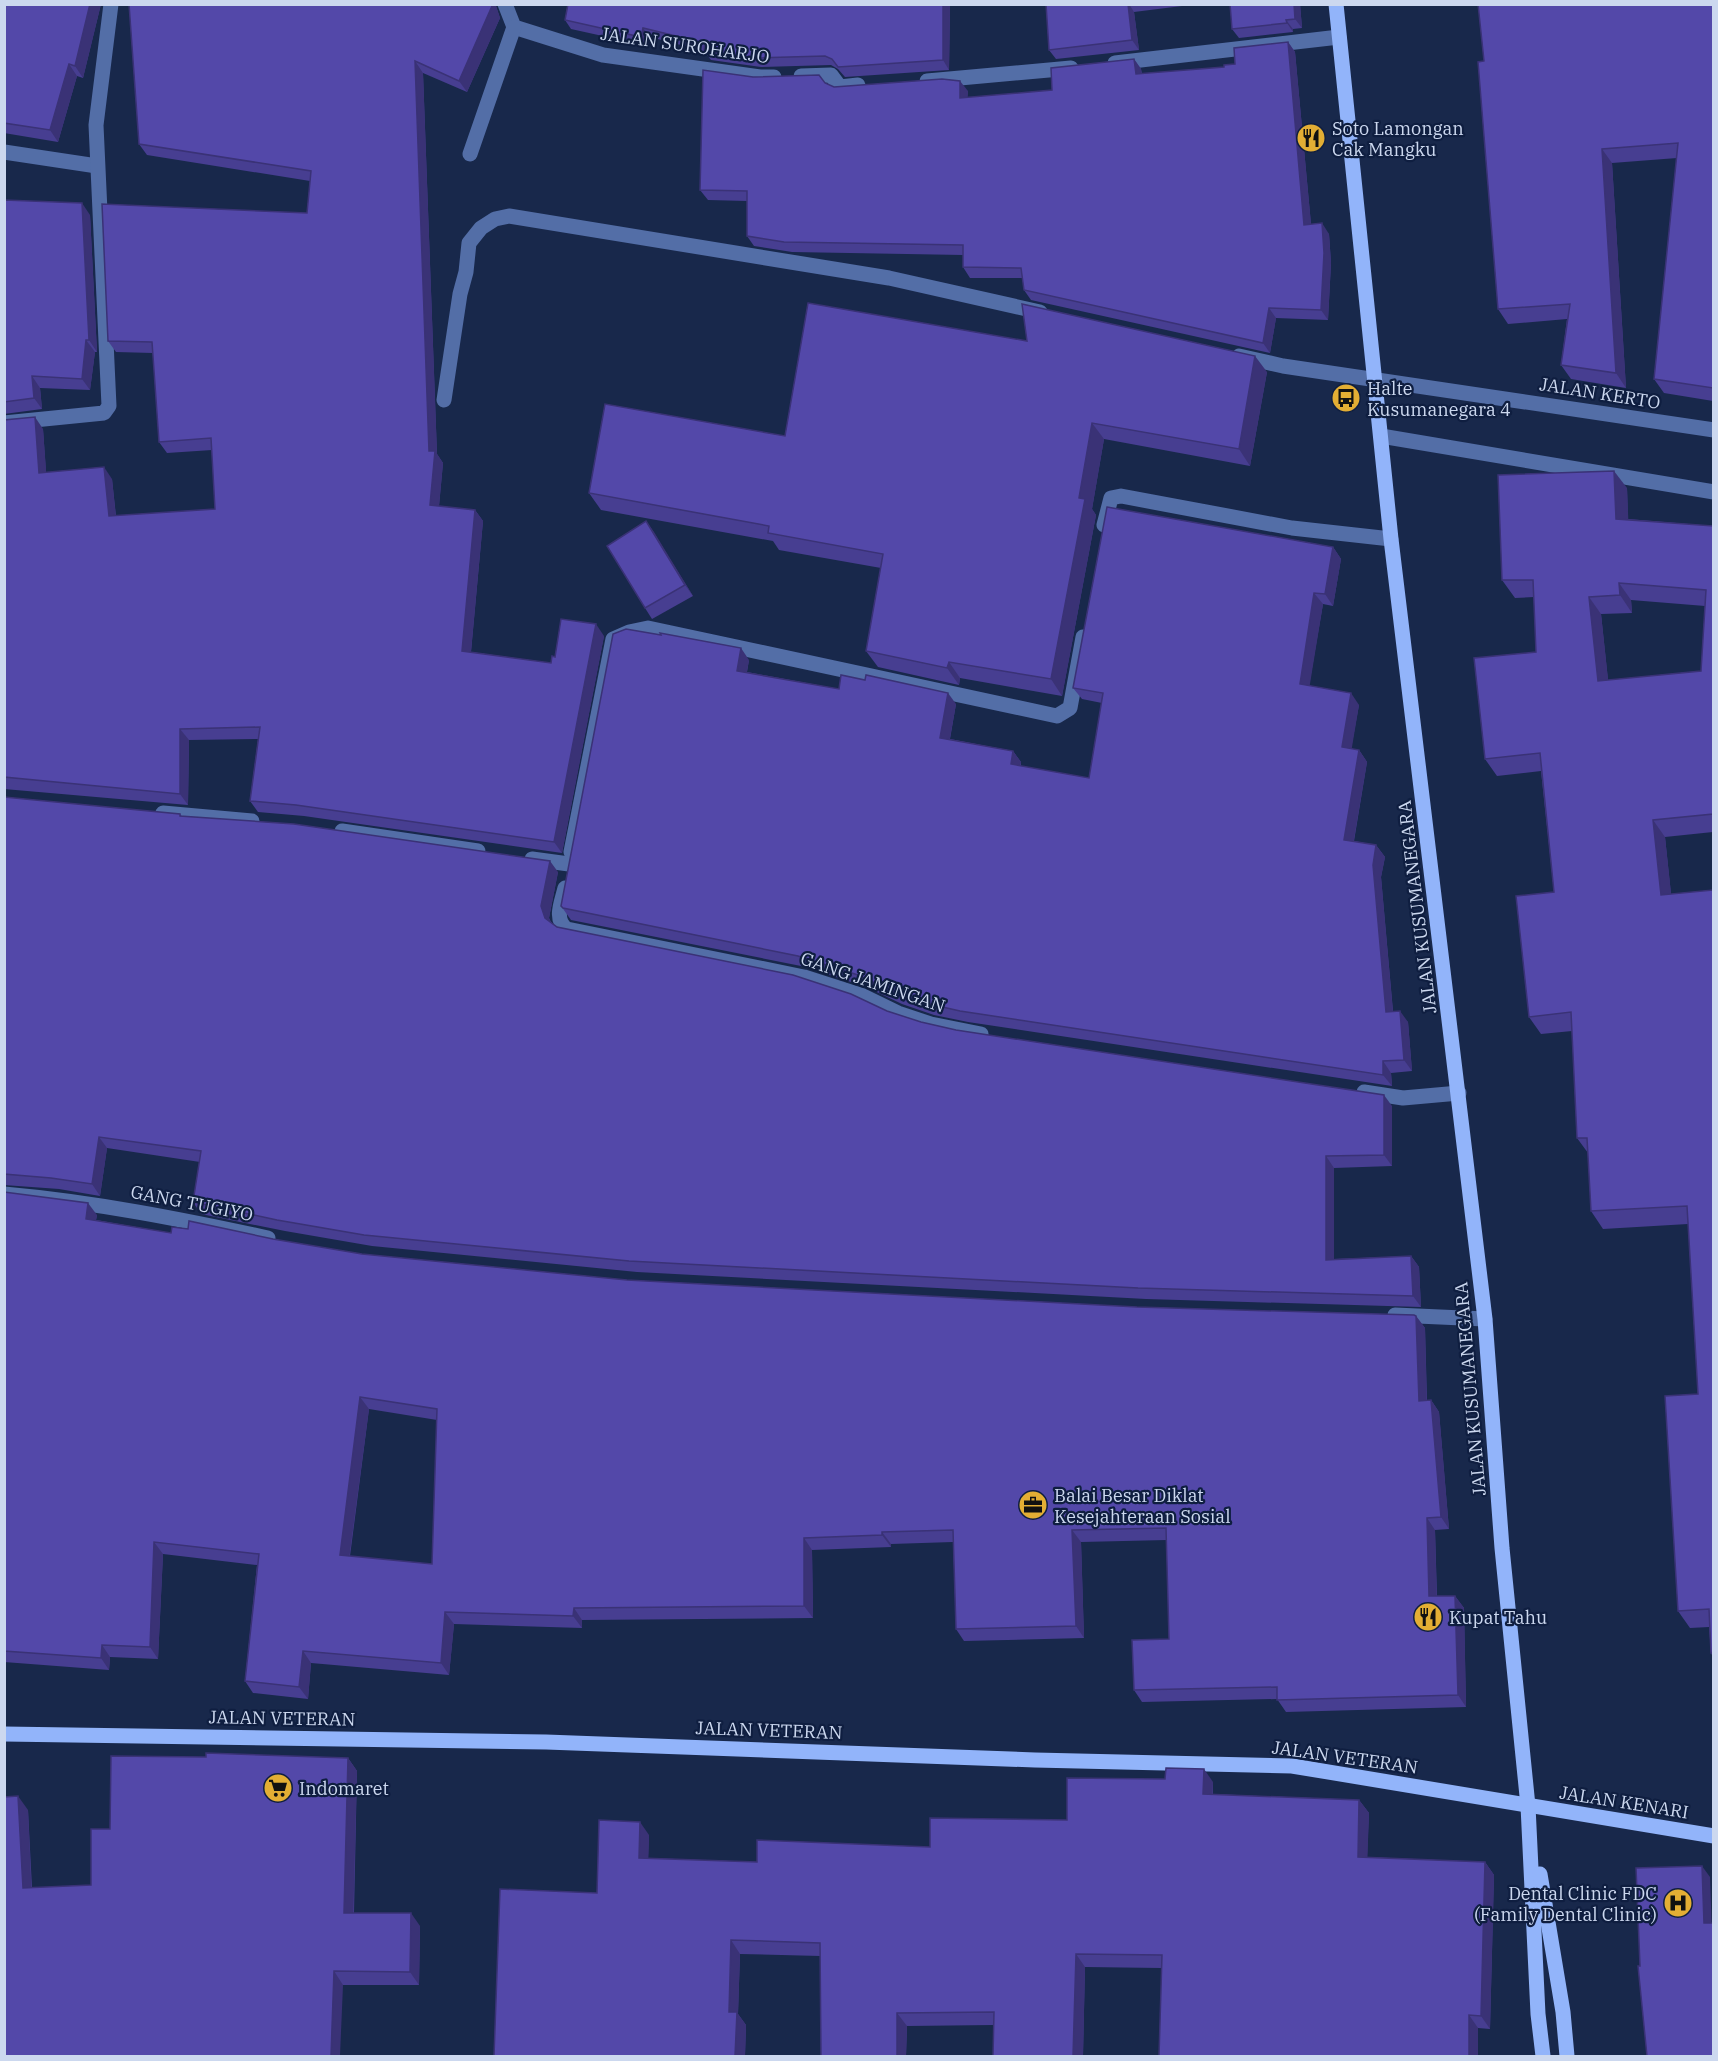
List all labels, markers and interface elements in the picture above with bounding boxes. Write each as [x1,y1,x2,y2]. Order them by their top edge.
street label: JALAN SUROHARJO [599,22,771,68]
place label: Soto Lamongan Cak Mangku [1332,117,1464,161]
restaurant icon: Soto Lamongan Cak Mangku [1295,122,1327,154]
street label: JALAN KERTO [1538,372,1662,414]
place label: Halte Kusumanegara 4 [1367,377,1511,421]
bus stop icon: Halte Kusumanegara 4 [1330,382,1362,414]
street label: JALAN KUSUMANEGARA [1392,798,1441,1015]
street label: GANG JAMINGAN [798,946,948,1018]
street label: GANG TUGIYO [129,1180,255,1226]
street label: JALAN KUSUMANEGARA [1449,1280,1491,1497]
place label: Balai Besar Diklat Kesejahteraan Sosial [1054,1484,1231,1528]
office icon: Balai Besar Diklat Kesejahteraan Sosial [1017,1489,1049,1521]
restaurant icon: Kupat Tahu [1412,1601,1444,1633]
place label: Kupat Tahu [1449,1606,1547,1629]
street label: JALAN VETERAN [208,1705,356,1731]
street label: JALAN VETERAN [695,1716,843,1744]
street label: JALAN VETERAN [1271,1735,1419,1779]
supermarket icon: Indomaret [262,1772,294,1804]
place label: Indomaret [299,1777,389,1800]
street label: JALAN KENARI [1558,1780,1690,1824]
place label: Dental Clinic FDC (Family Dental Clinic) [1474,1882,1657,1926]
hospital icon: Dental Clinic FDC (Family Dental Clinic) [1662,1887,1694,1919]

